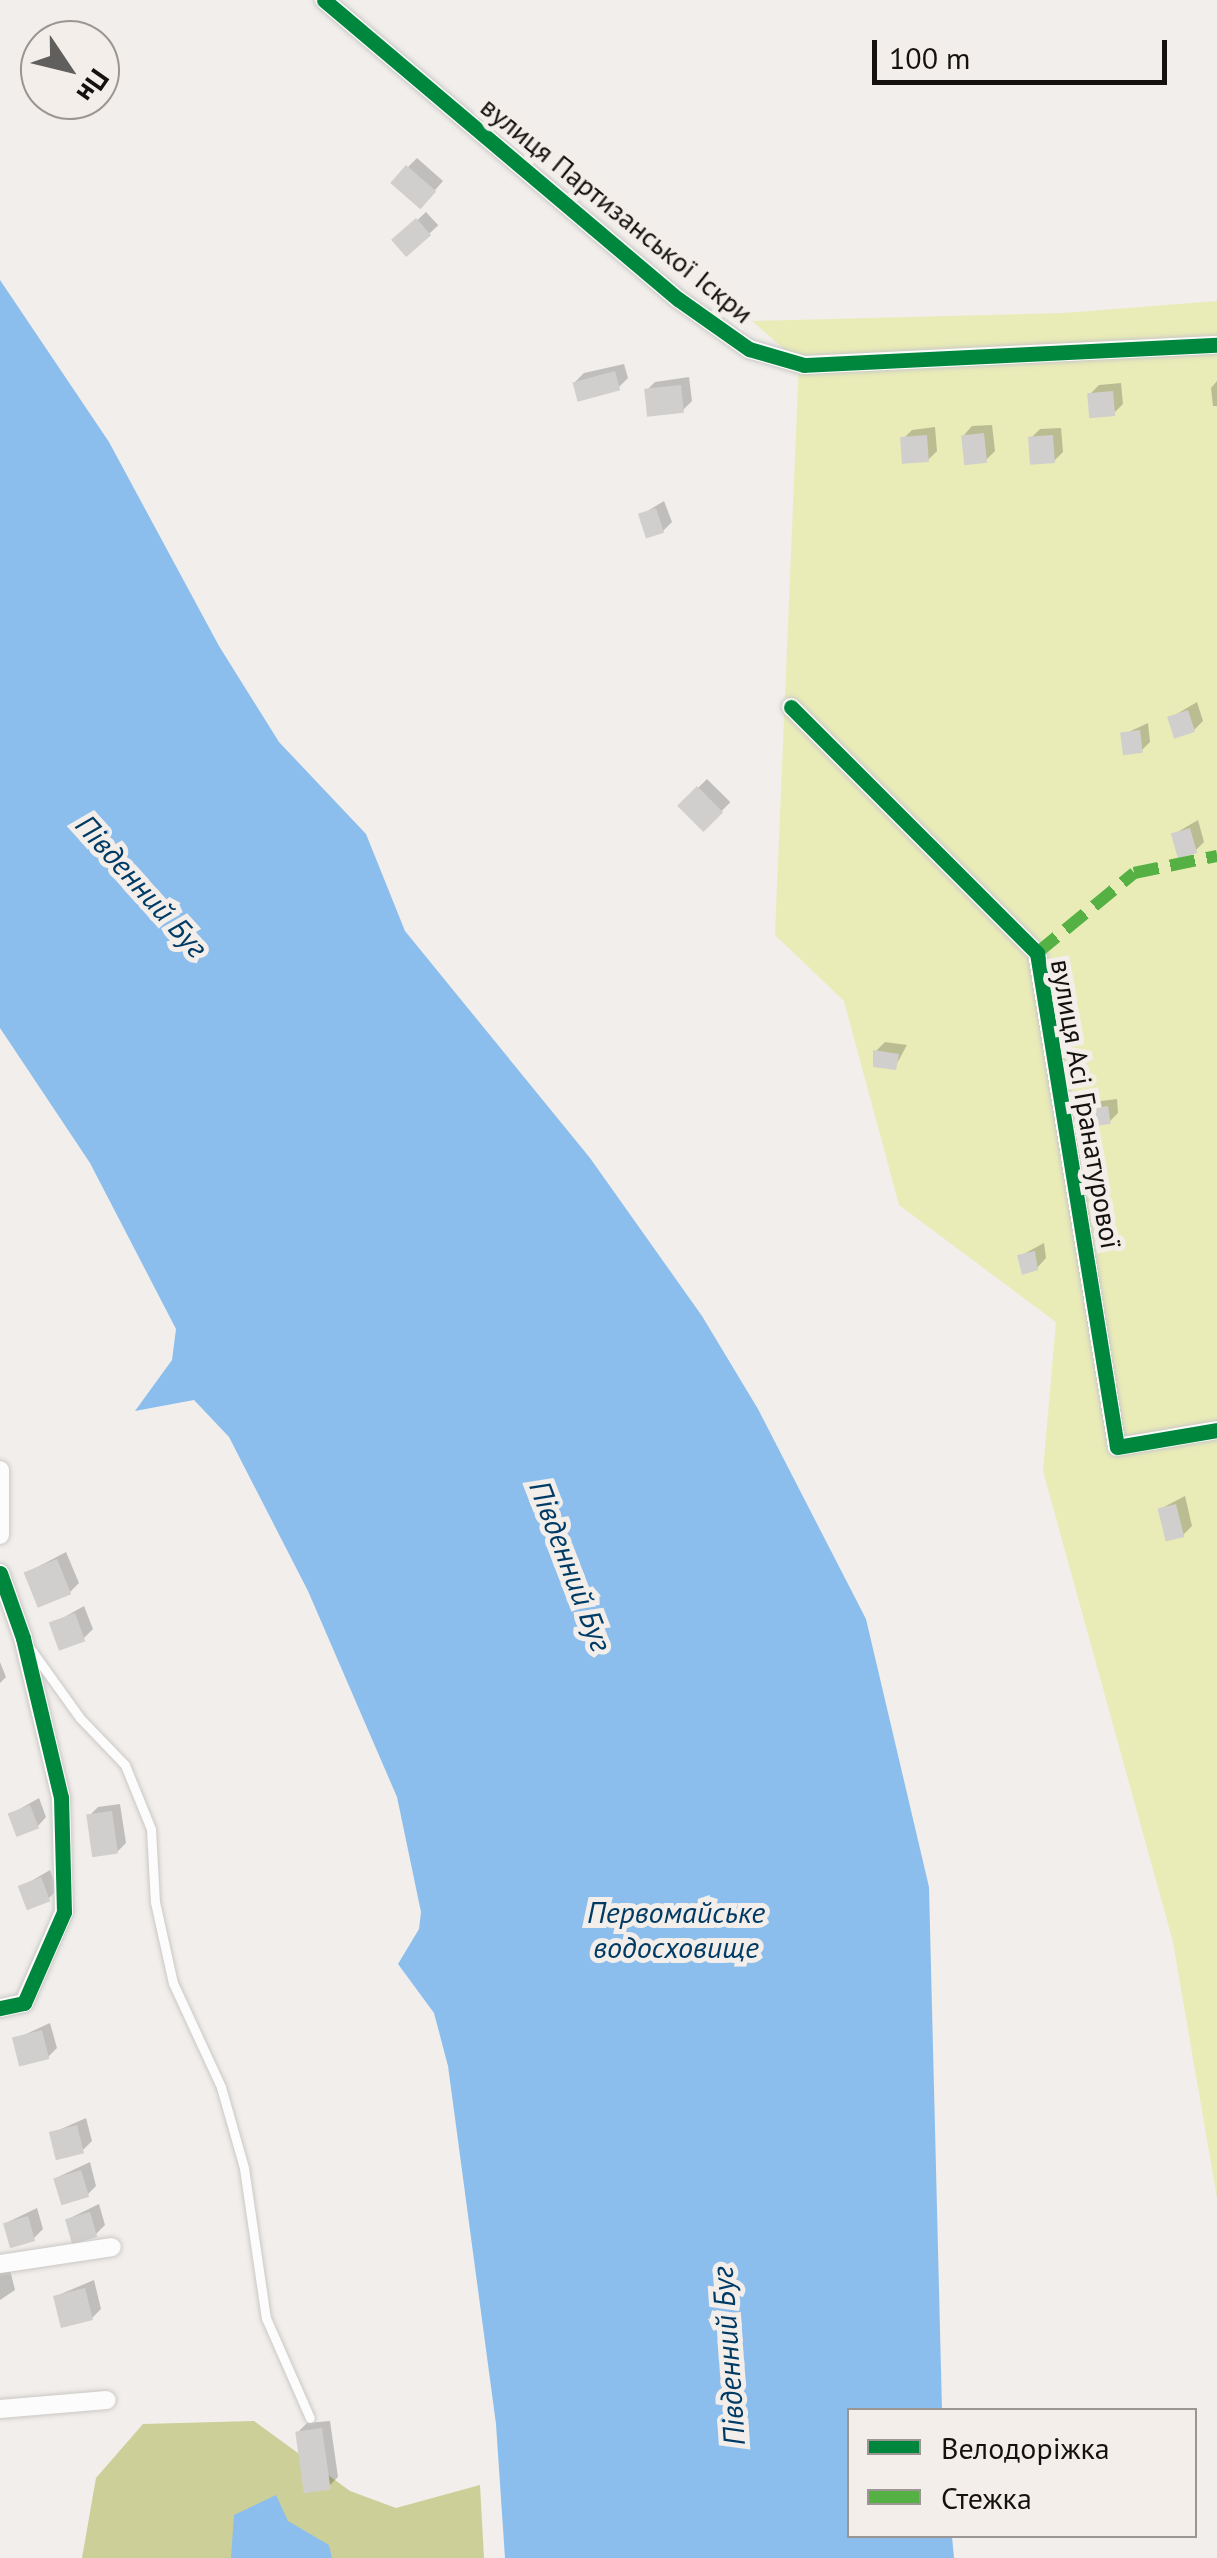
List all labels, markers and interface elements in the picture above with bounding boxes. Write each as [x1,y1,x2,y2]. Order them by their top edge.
north arrow [20,20,120,120]
scale bar [877,20,1172,82]
text: 100 m [889,38,970,77]
text: Пн [69,62,118,110]
street label: вулиця Партизанської Іскри [474,90,760,330]
water label: Південний Буг [68,807,216,965]
street label: вулиця Асі Гранатурової [1044,956,1128,1252]
water label: Південний Буг [522,1475,620,1657]
water label: Первомайське водосховище [587,1894,765,1964]
water label: Південний Буг [704,2265,752,2447]
legend [847,2408,1197,2538]
text: Велодоріжка [941,2428,1110,2467]
text: Стежка [941,2478,1032,2517]

